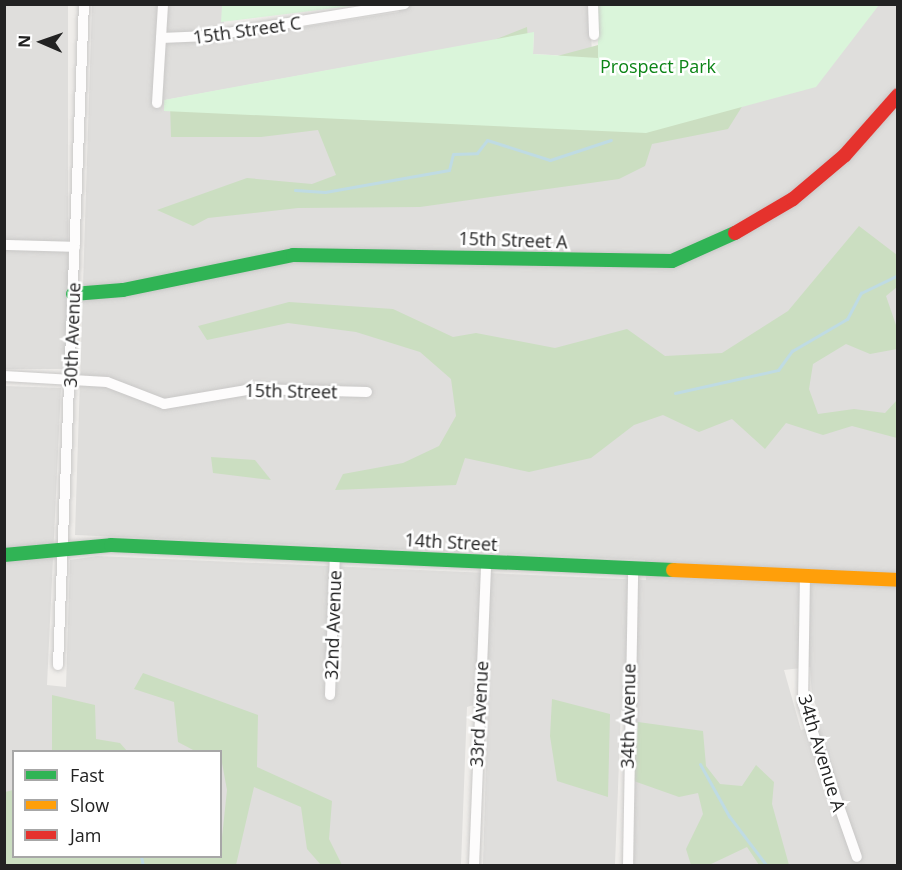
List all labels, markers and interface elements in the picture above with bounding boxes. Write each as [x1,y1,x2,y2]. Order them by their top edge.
north arrow [12,12,72,72]
street label: 15th Street C [192,12,302,48]
text: N [13,34,35,48]
park label: Prospect Park [600,55,716,77]
street label: 15th Street A [458,227,568,253]
street label: 30th Avenue [59,282,85,388]
street label: 15th Street [244,379,338,403]
street label: 14th Street [404,529,498,555]
street label: 32nd Avenue [320,570,346,680]
street label: 33rd Avenue [465,660,493,768]
street label: 34th Avenue [616,663,640,769]
street label: 34th Avenue A [794,692,850,814]
legend [12,750,222,858]
text: Fast [70,763,104,787]
text: Slow [70,793,109,817]
text: Jam [70,823,102,847]

